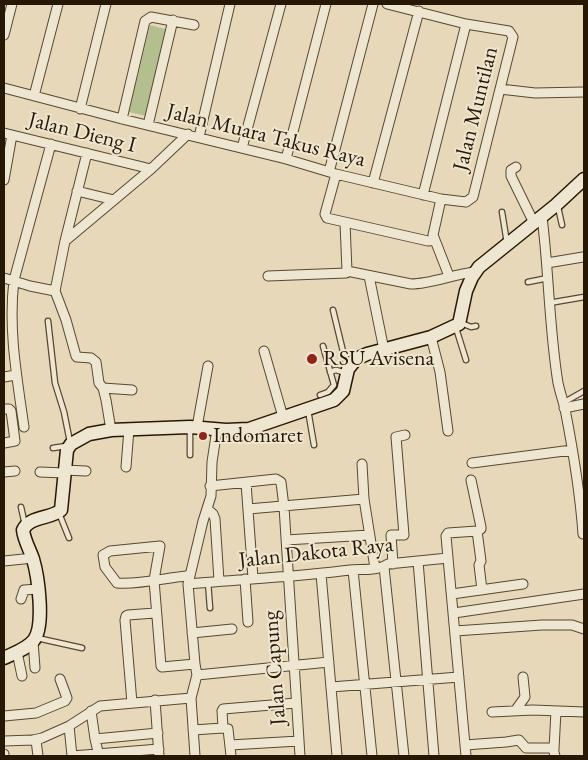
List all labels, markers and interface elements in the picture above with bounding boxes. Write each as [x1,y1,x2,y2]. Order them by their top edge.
street label: Jalan Muntilan [448,44,504,174]
street label: Jalan Muara Takus Raya [164,99,368,173]
street label: Jalan Dieng I [25,107,139,159]
place label: RSU Avisena [323,346,434,372]
marker: RSU Avisena [305,352,319,366]
place label: Indomaret [213,423,303,449]
marker: Indomaret [197,430,209,442]
street label: Jalan Dakota Raya [237,532,395,574]
street label: Jalan Capung [258,610,292,726]

